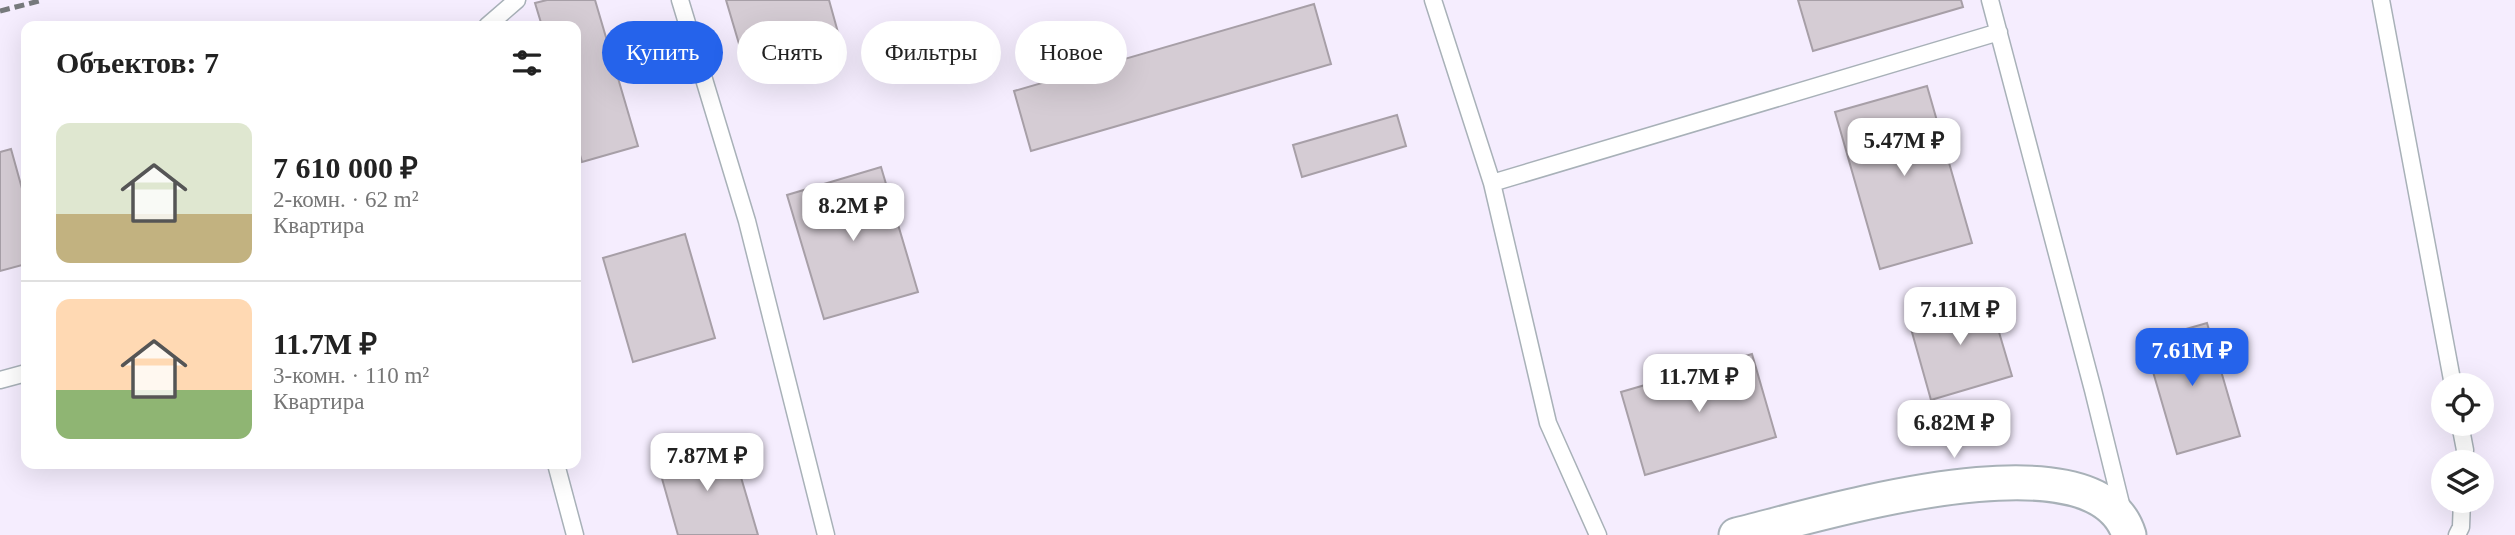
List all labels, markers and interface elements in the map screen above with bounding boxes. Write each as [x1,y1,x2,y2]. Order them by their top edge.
chip: Купить [602,21,723,84]
chip: Снять [737,21,847,84]
chip: Фильтры [861,21,1001,84]
chip: Новое [1015,21,1127,84]
icon: filters [508,44,546,82]
text: Объектов: 7 [56,46,219,79]
pin: 5.47M ₽ [1839,118,1969,178]
text: 5.47M ₽ [1863,128,1945,153]
icon: home [112,151,196,235]
text: 7 610 000 ₽ [273,151,418,184]
pin: 8.2M ₽ [796,184,910,243]
text: 2-комн. · 62 m² [273,187,419,212]
text: 8.2M ₽ [818,193,888,218]
text: Квартира [273,213,364,238]
pin: 7.11M ₽ [1895,288,2025,347]
text: 7.11M ₽ [1920,297,2000,322]
icon: home [112,327,196,411]
text: 11.7M ₽ [273,327,377,360]
pin: 7.61M ₽ [2127,328,2257,388]
text: 7.61M ₽ [2151,338,2233,363]
pin: 11.7M ₽ [1634,354,1764,414]
text: 3-комн. · 110 m² [273,363,429,388]
text: 11.7M ₽ [1659,364,1739,389]
map controls [2431,373,2494,513]
button: locate [2431,373,2494,436]
text: Квартира [273,389,364,414]
pin: 6.82M ₽ [1889,400,2019,460]
text: 6.82M ₽ [1913,410,1995,435]
pin: 7.87M ₽ [642,434,772,493]
text: 7.87M ₽ [666,443,748,468]
button: layers [2431,450,2494,513]

